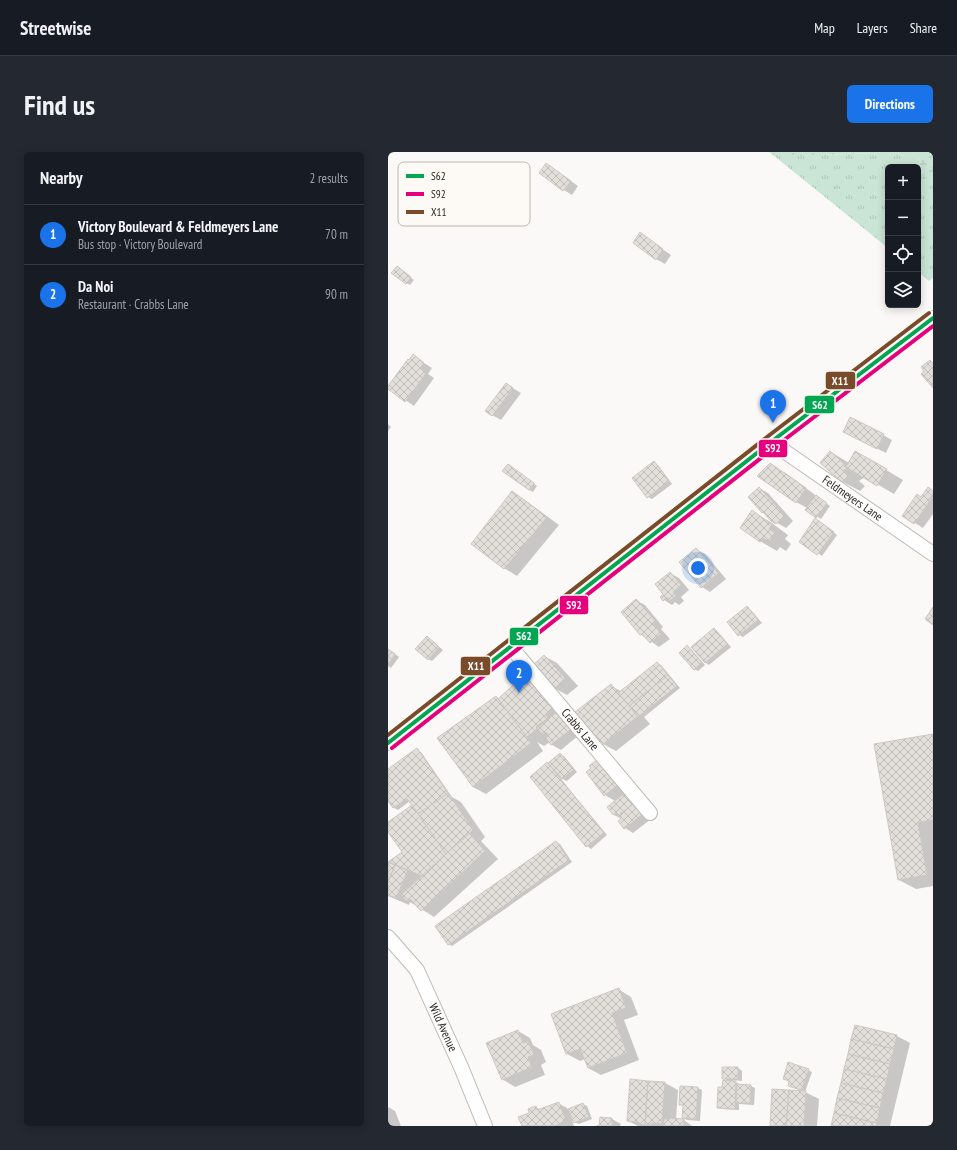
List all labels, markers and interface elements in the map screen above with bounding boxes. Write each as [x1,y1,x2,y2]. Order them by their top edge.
text: Streetwise [20,16,91,40]
text: Map [814,19,835,37]
text: Layers [857,19,888,37]
text: Share [910,19,937,37]
button: Directions [847,85,933,123]
text: Find us [24,86,95,123]
legend [398,162,530,226]
map controls [885,164,921,308]
button: + [885,164,921,200]
text: Nearby [40,167,83,189]
text: S62 [431,169,446,183]
text: 2 results [309,170,348,187]
text: S92 [431,187,446,201]
button: − [885,200,921,236]
text: X11 [431,205,446,219]
text: Victory Boulevard & Feldmeyers Lane [78,217,278,236]
text: 1 [50,226,56,243]
text: 70 m [325,226,348,243]
text: Bus stop · Victory Boulevard [78,236,202,253]
button: locate [885,236,921,272]
button: layers [885,272,921,308]
text: Da Noi [78,277,113,296]
text: 2 [50,286,56,303]
text: 90 m [325,286,348,303]
text: Restaurant · Crabbs Lane [78,296,189,313]
line badge: X11 [825,371,856,390]
text: X11 [832,374,848,388]
pin: 1 [760,390,786,423]
line badge: S62 [804,395,835,414]
text: S62 [812,398,828,412]
line badge: S92 [758,439,788,458]
text: S92 [765,441,781,455]
street label: Feldmeyers Lane [820,472,886,524]
your location [688,558,708,578]
line badge: S92 [559,595,589,615]
text: S92 [566,598,582,612]
line badge: S62 [509,627,539,646]
text: S62 [516,629,532,643]
line badge: X11 [460,656,491,676]
text: X11 [468,659,484,673]
pin: 2 [506,660,532,693]
street label: Crabbs Lane [558,705,602,753]
street label: Wild Avenue [426,1001,461,1054]

